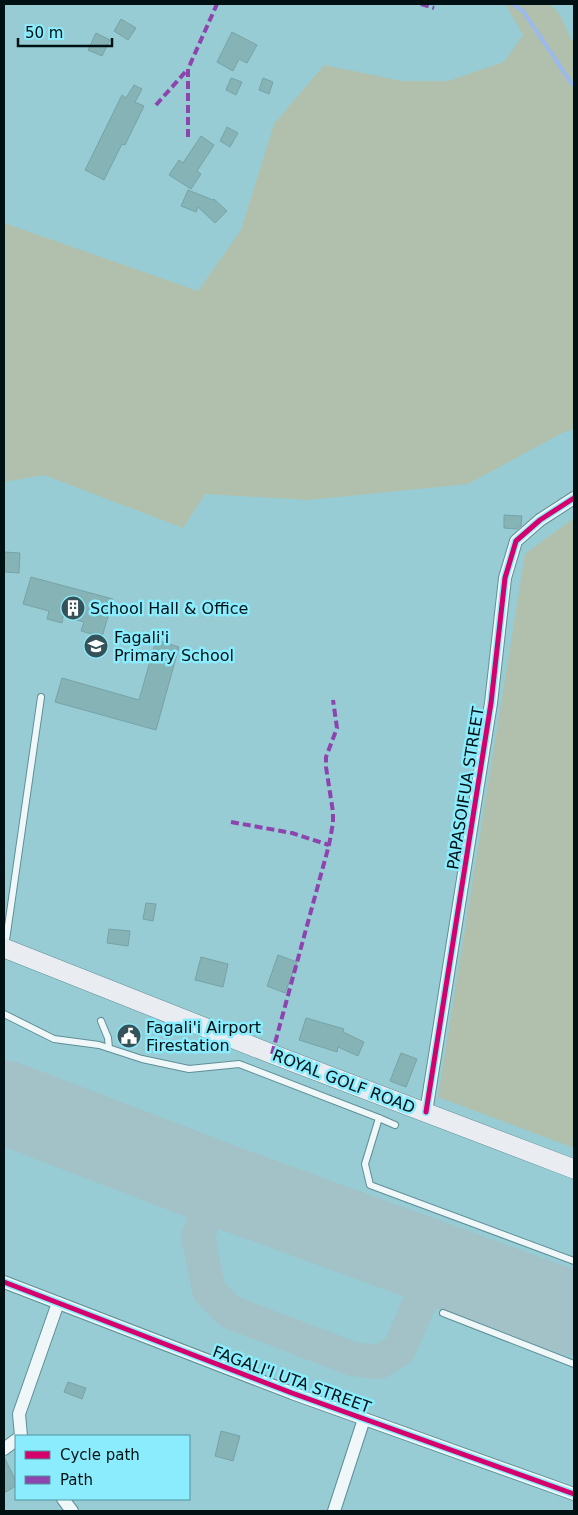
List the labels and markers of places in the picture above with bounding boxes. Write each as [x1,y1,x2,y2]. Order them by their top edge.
building icon: School Hall & Office [60,595,86,621]
place label: School Hall & Office [90,599,248,618]
place label: Fagali'i Primary School [114,628,234,665]
school or university icon: Fagali'i Primary School [83,633,109,659]
place label: Fagali'i Airport Firestation [146,1018,261,1055]
public building icon: Fagali'i Airport Firestation [116,1023,142,1049]

